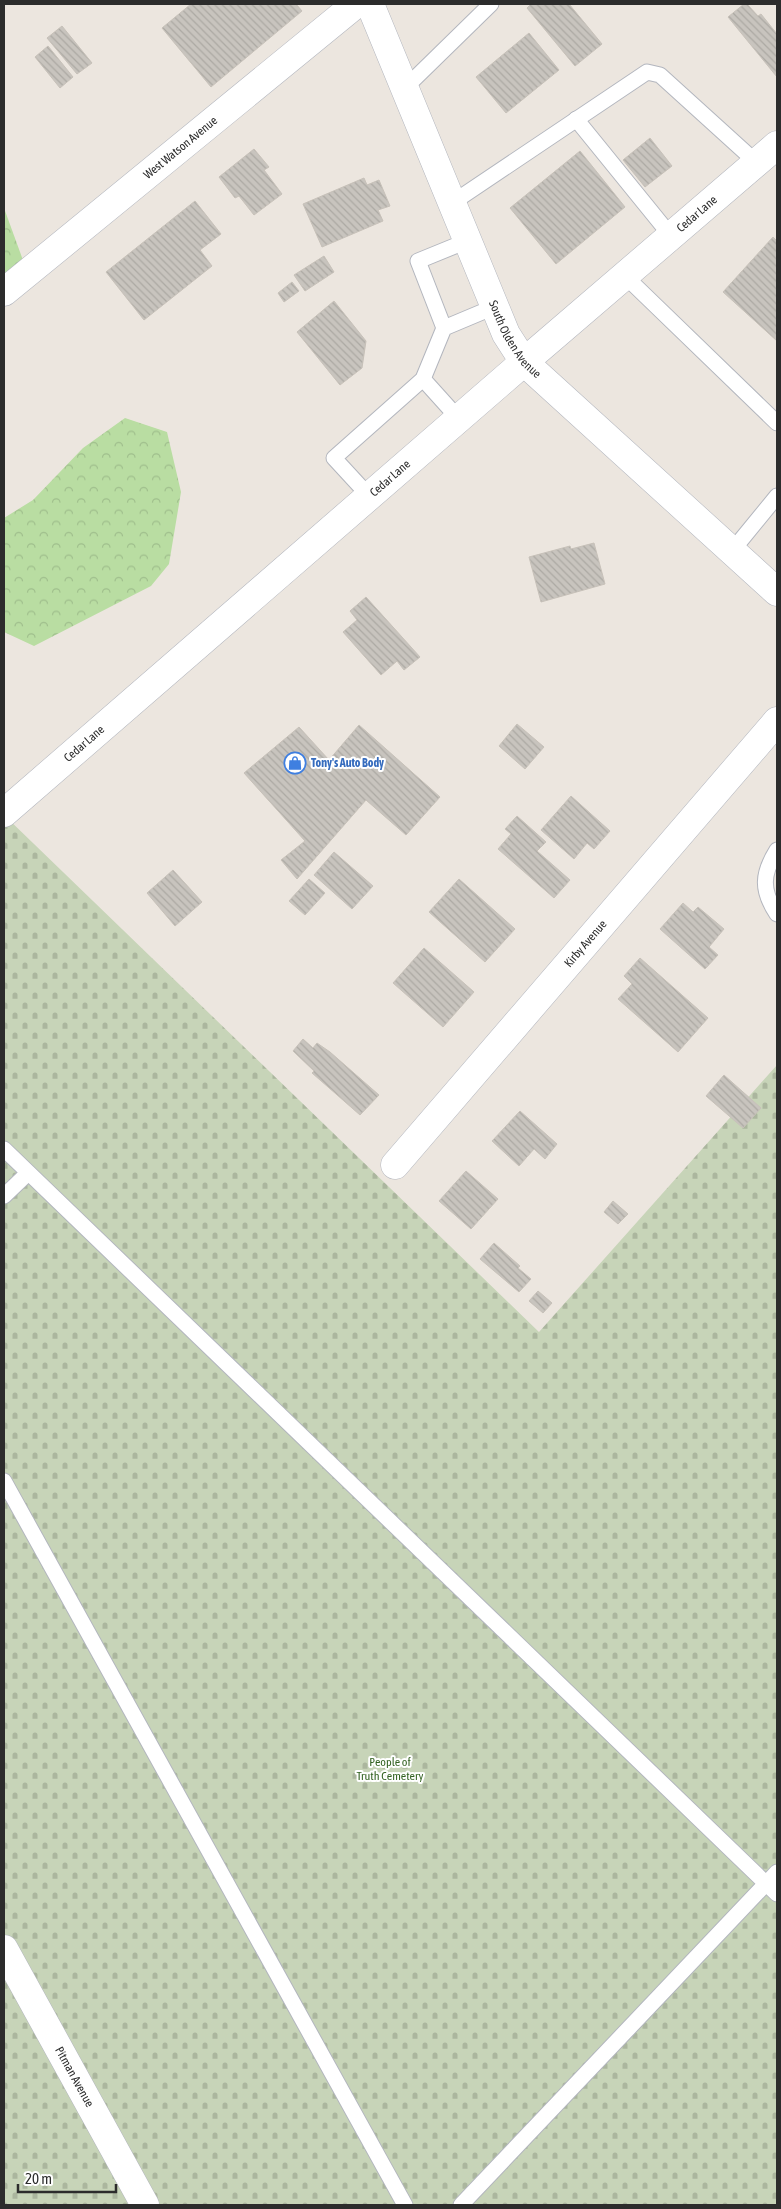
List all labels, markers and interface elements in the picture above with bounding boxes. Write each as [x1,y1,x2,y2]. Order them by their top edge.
street label: West Watson Avenue [141,113,220,182]
street label: Cedar Lane [674,193,720,235]
street label: South Olden Avenue [486,298,544,381]
street label: Cedar Lane [367,457,413,499]
street label: Cedar Lane [61,722,107,765]
shop icon: Tony's Auto Body [283,751,307,775]
place label: Tony's Auto Body [311,756,384,770]
street label: Kirby Avenue [561,917,610,970]
park label: People of Truth Cemetery [356,1755,424,1783]
street label: Pitman Avenue [52,2044,97,2110]
scale bar [18,2162,115,2194]
text: 20 m [25,2170,52,2187]

